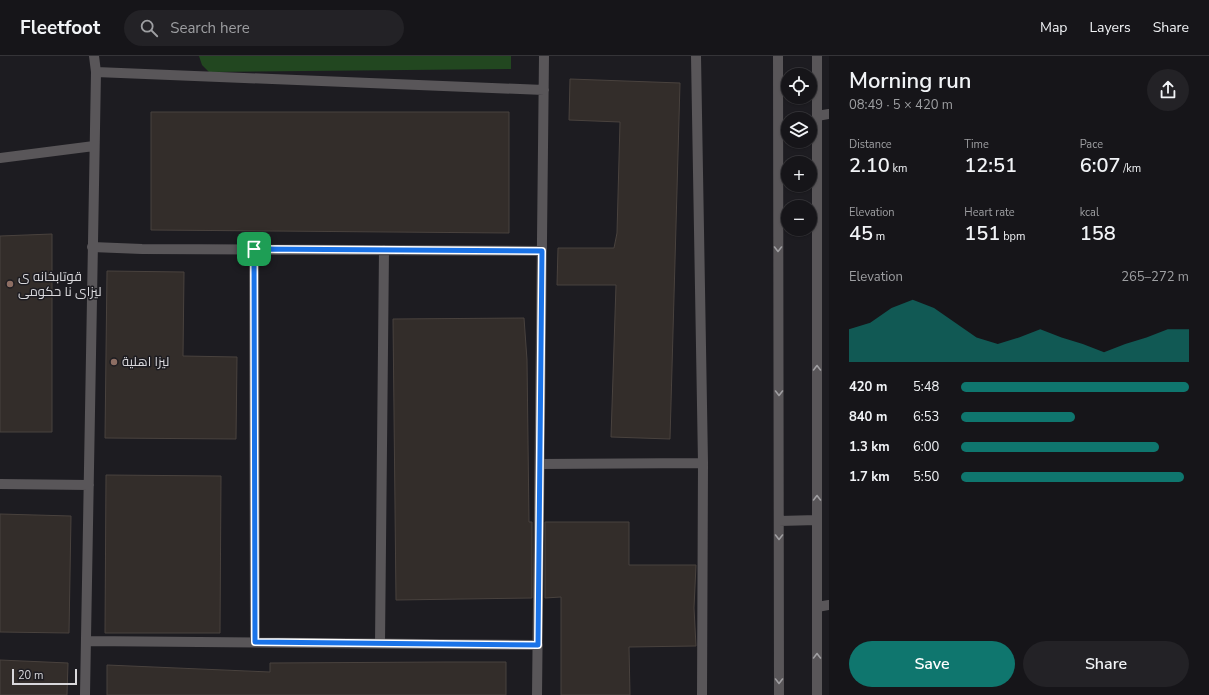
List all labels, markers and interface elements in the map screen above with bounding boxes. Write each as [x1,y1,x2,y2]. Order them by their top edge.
search box [124,10,404,46]
text: Fleetfoot [20,15,100,41]
icon: search [138,17,160,39]
text: Search here [170,18,250,38]
text: Map [1040,18,1067,37]
text: Layers [1089,18,1131,37]
text: Share [1153,18,1189,37]
text: Morning run [849,66,972,96]
map controls [781,68,817,236]
button: locate [781,68,817,104]
button: share [1147,69,1189,111]
text: 08:49 · 5 × 420 m [849,96,953,114]
button: layers [781,112,817,148]
text: Distance [849,137,892,152]
text: Time [964,137,989,152]
text: Pace [1080,137,1103,152]
text: 2.10 [849,152,890,179]
text: 12:51 [964,152,1017,179]
text: 6:07 [1080,152,1120,179]
button: + [781,156,817,192]
text: km [890,161,908,176]
text: /km [1120,161,1141,176]
button: − [781,200,817,236]
text: Elevation [849,205,895,220]
text: Heart rate [964,205,1015,220]
text: kcal [1080,205,1099,220]
text: 45 [849,220,873,247]
text: 151 [964,220,1000,247]
text: 158 [1080,220,1116,247]
text: m [873,229,885,244]
text: bpm [1000,229,1025,244]
pin [237,232,271,266]
icon: arrive [243,238,265,260]
one-way arrow [774,246,782,252]
place label: قوتابخانه ى ليزاى نا حكومى [18,268,102,301]
text: Elevation [849,268,903,286]
text: 265–272 m [1121,268,1189,286]
marker: قوتابخانه ى ليزاى نا حكومى [5,279,15,289]
place label: ليزا اهلية [122,353,169,371]
marker: ليزا اهلية [109,357,119,367]
one-way arrow [813,365,821,371]
text: 420 m [849,378,887,396]
text: 5:48 [913,378,939,396]
one-way arrow [775,390,783,396]
text: 840 m [849,408,887,426]
text: 6:53 [913,408,939,426]
text: 1.3 km [849,438,890,456]
text: 6:00 [913,438,939,456]
text: 1.7 km [849,468,890,486]
text: 5:50 [913,468,939,486]
one-way arrow [813,495,821,501]
one-way arrow [775,534,783,540]
button: Save [849,641,1015,687]
button: Share [1023,641,1189,687]
one-way arrow [813,653,821,659]
scale bar [12,667,77,686]
text: 20 m [18,668,43,683]
one-way arrow [775,678,783,684]

